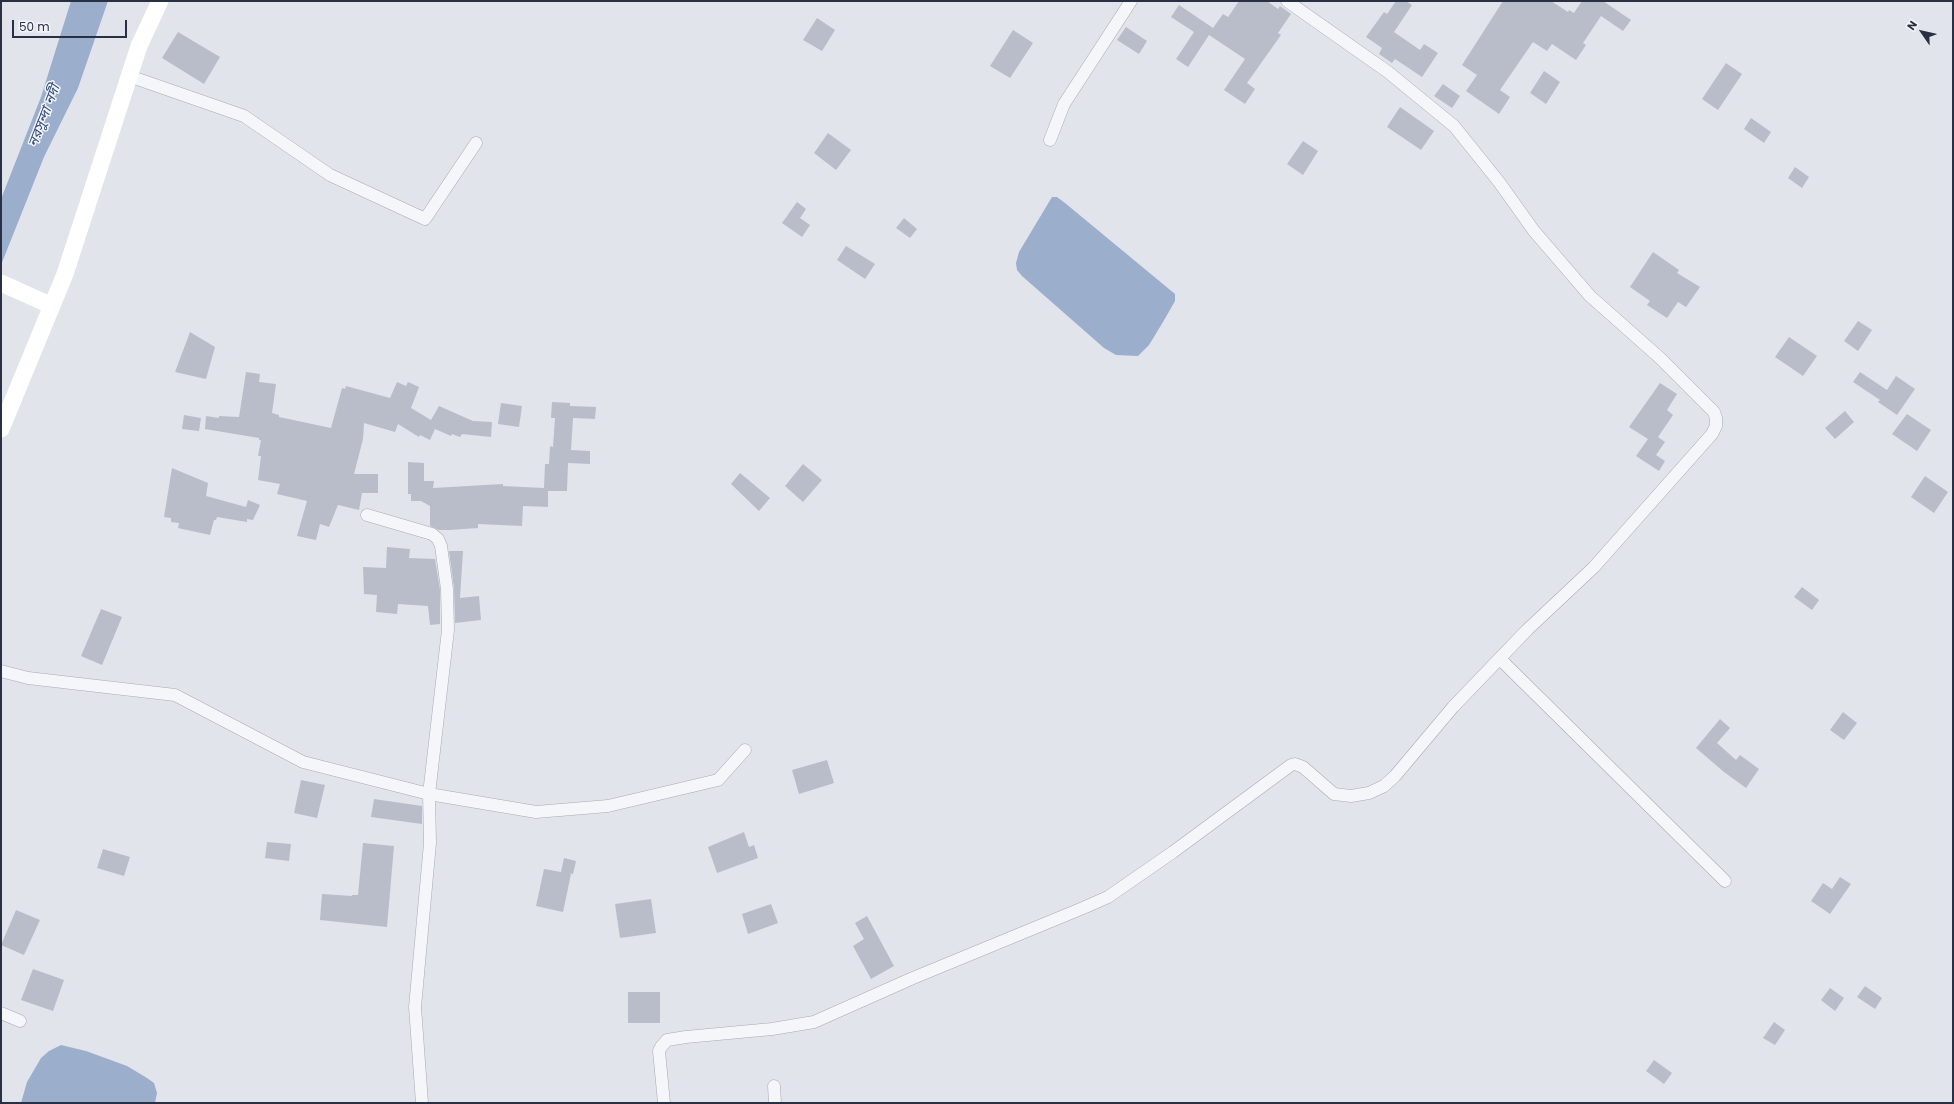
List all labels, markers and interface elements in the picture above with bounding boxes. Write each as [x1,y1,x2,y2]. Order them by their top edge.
scale bar [14,12,129,38]
north arrow [1902,12,1942,52]
text: N [1903,17,1921,33]
text: 50 m [19,18,50,35]
water label: নরসুন্দা নদী [25,83,65,149]

